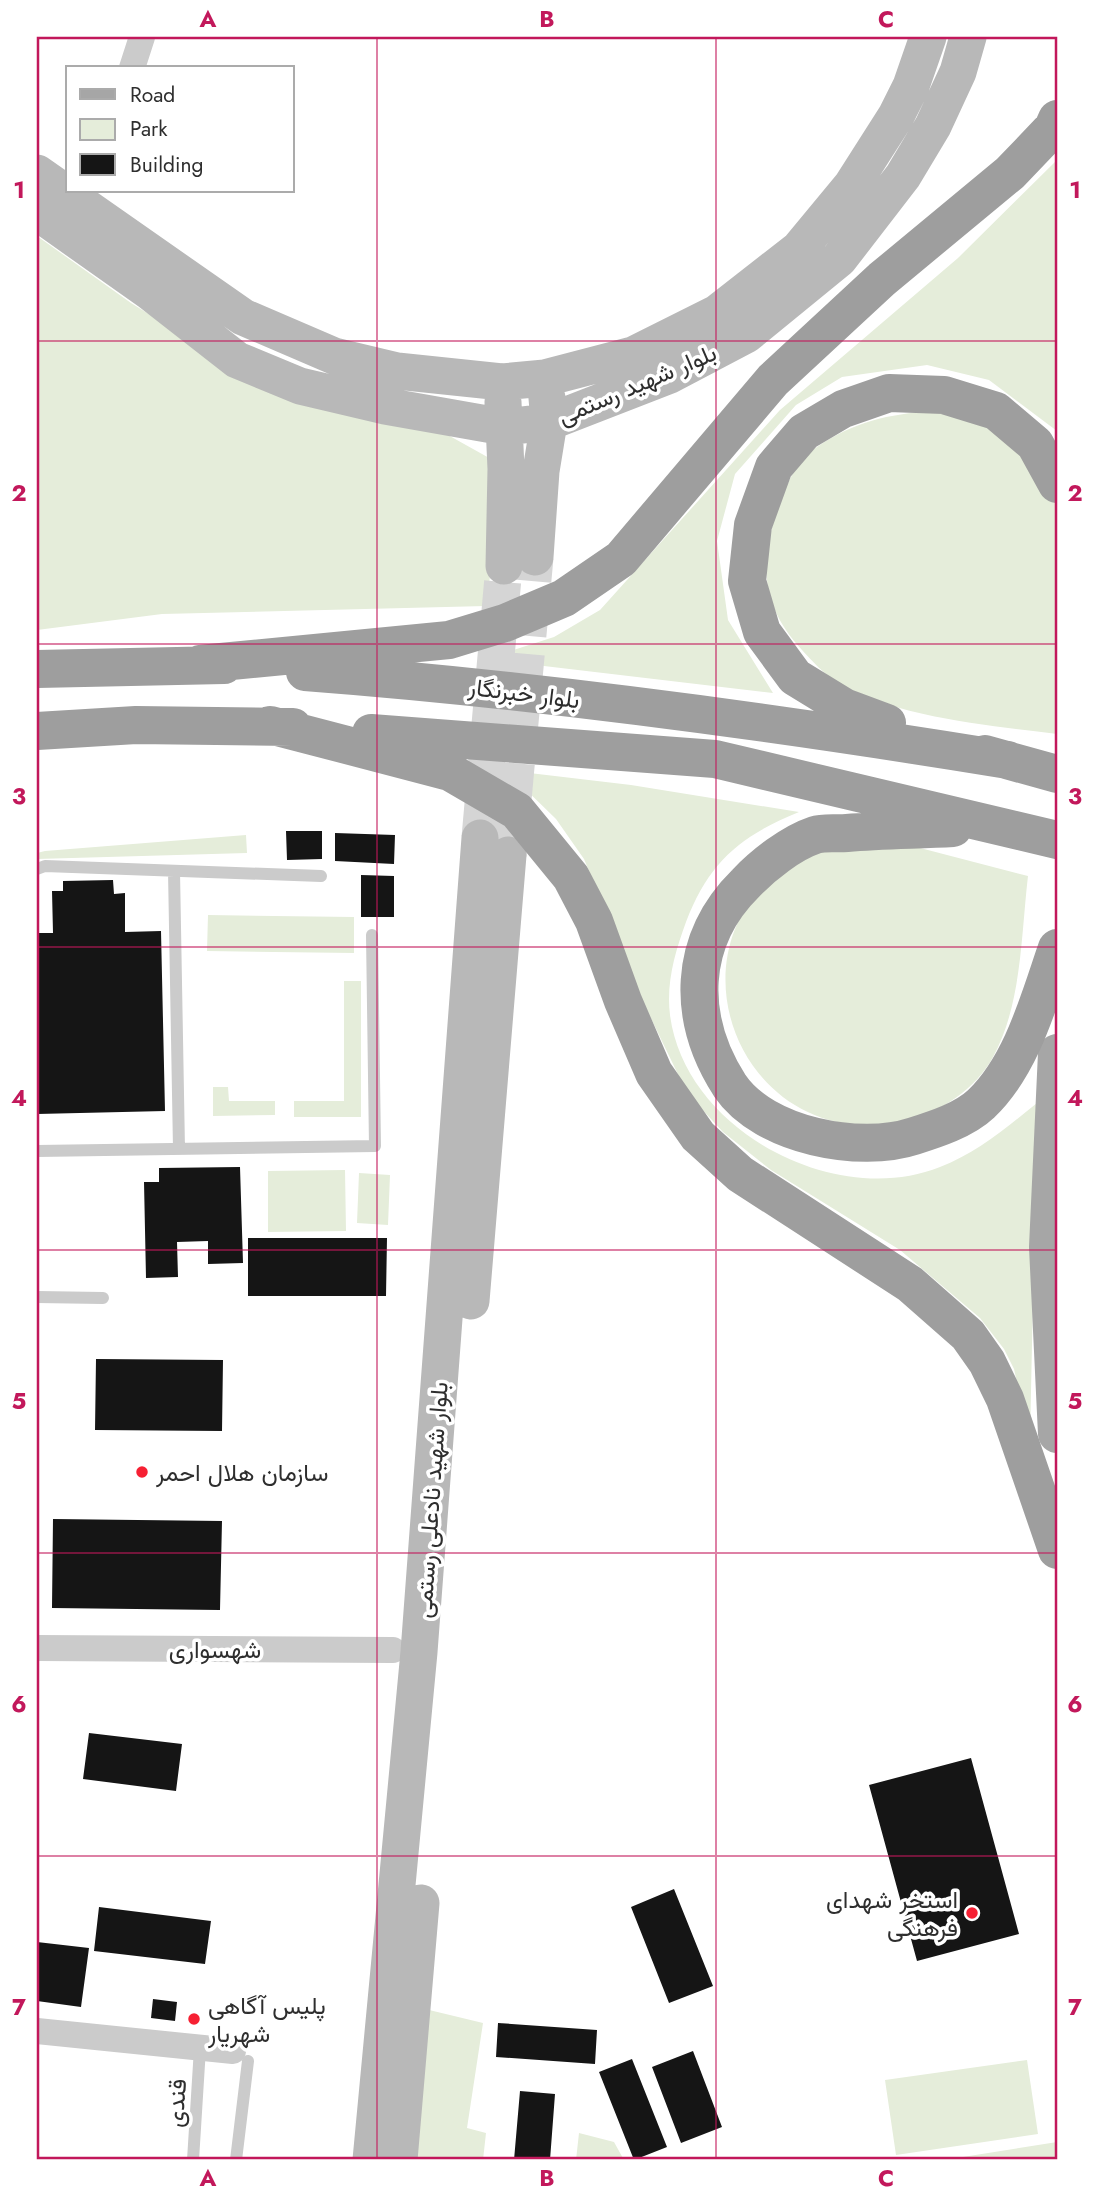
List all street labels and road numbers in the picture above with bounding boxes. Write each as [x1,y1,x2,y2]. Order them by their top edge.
street label: بلوار شهید رستمی [552,335,722,433]
street label: بلوار خبرنگار [465,669,582,717]
street label: بلوار شهید نادعلی رستمی [405,1381,457,1619]
street label: شهسواری [169,1632,261,1667]
street label: قندی [157,2077,195,2129]

